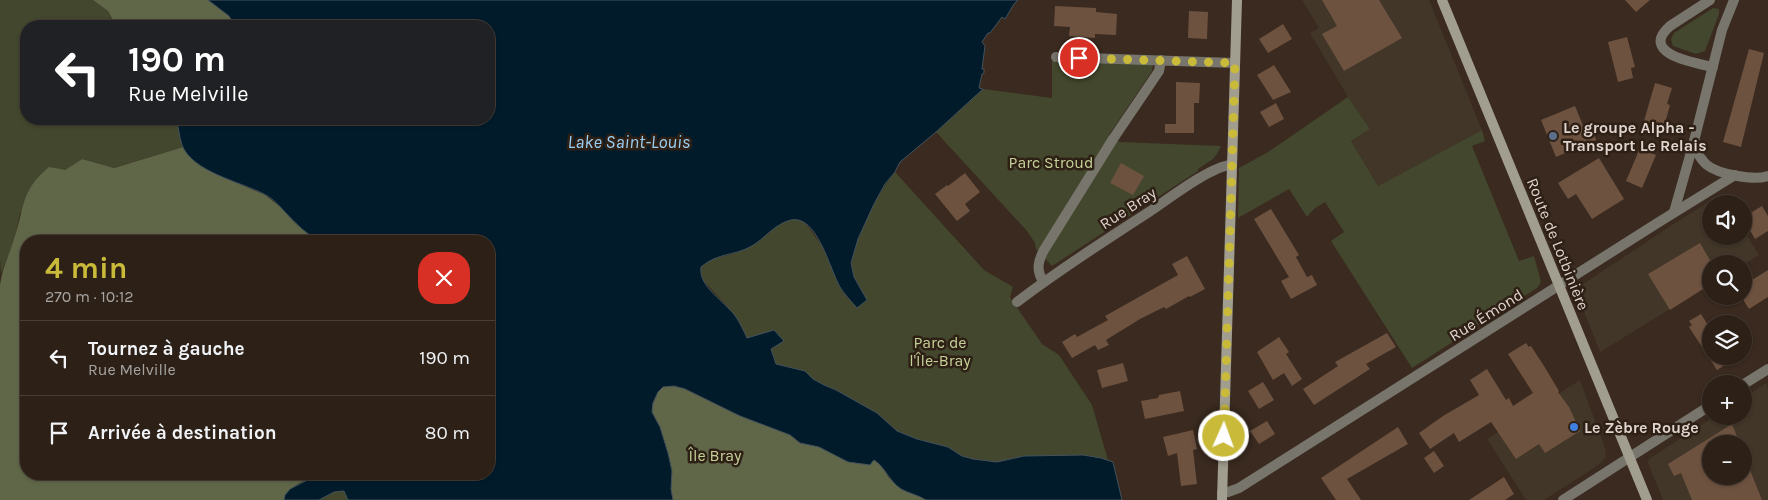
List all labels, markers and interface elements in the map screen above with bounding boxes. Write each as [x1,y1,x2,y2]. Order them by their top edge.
pin [1058,37,1100,79]
text: 190 m [128,39,226,80]
icon: left [45,40,110,105]
icon: arrive [1065,44,1093,72]
text: Rue Melville [128,81,249,107]
place label: Le groupe Alpha - Transport Le Relais [1563,118,1707,155]
marker: Le groupe Alpha - Transport Le Relais [1547,130,1559,142]
water label: Lake Saint-Louis [568,131,690,153]
park label: Parc Stroud [1009,153,1093,172]
street label: Route de Lotbinière [1523,175,1593,313]
street label: Rue Bray [1096,182,1160,233]
map controls [1702,195,1752,485]
button: sound [1702,195,1752,245]
text: 4 min [45,250,127,286]
button: close [418,252,470,304]
button: search [1702,255,1752,305]
street label: Rue Émond [1446,285,1526,345]
text: 270 m · 10:12 [45,287,134,306]
button: layers [1702,315,1752,365]
park label: Parc de l'Île-Bray [909,333,971,370]
text: Tournez à gauche [88,338,245,360]
icon: left [45,344,73,372]
text: 190 m [419,347,470,369]
text: Rue Melville [88,360,176,379]
button: + [1702,375,1752,425]
position arrow [1197,409,1249,461]
place label: Le Zèbre Rouge [1584,418,1699,437]
icon: arrive [45,419,73,447]
marker: Le Zèbre Rouge [1568,421,1580,433]
text: Arrivée à destination [88,422,277,444]
text: 80 m [425,422,470,444]
button: − [1702,435,1752,485]
park label: Île Bray [688,446,742,465]

